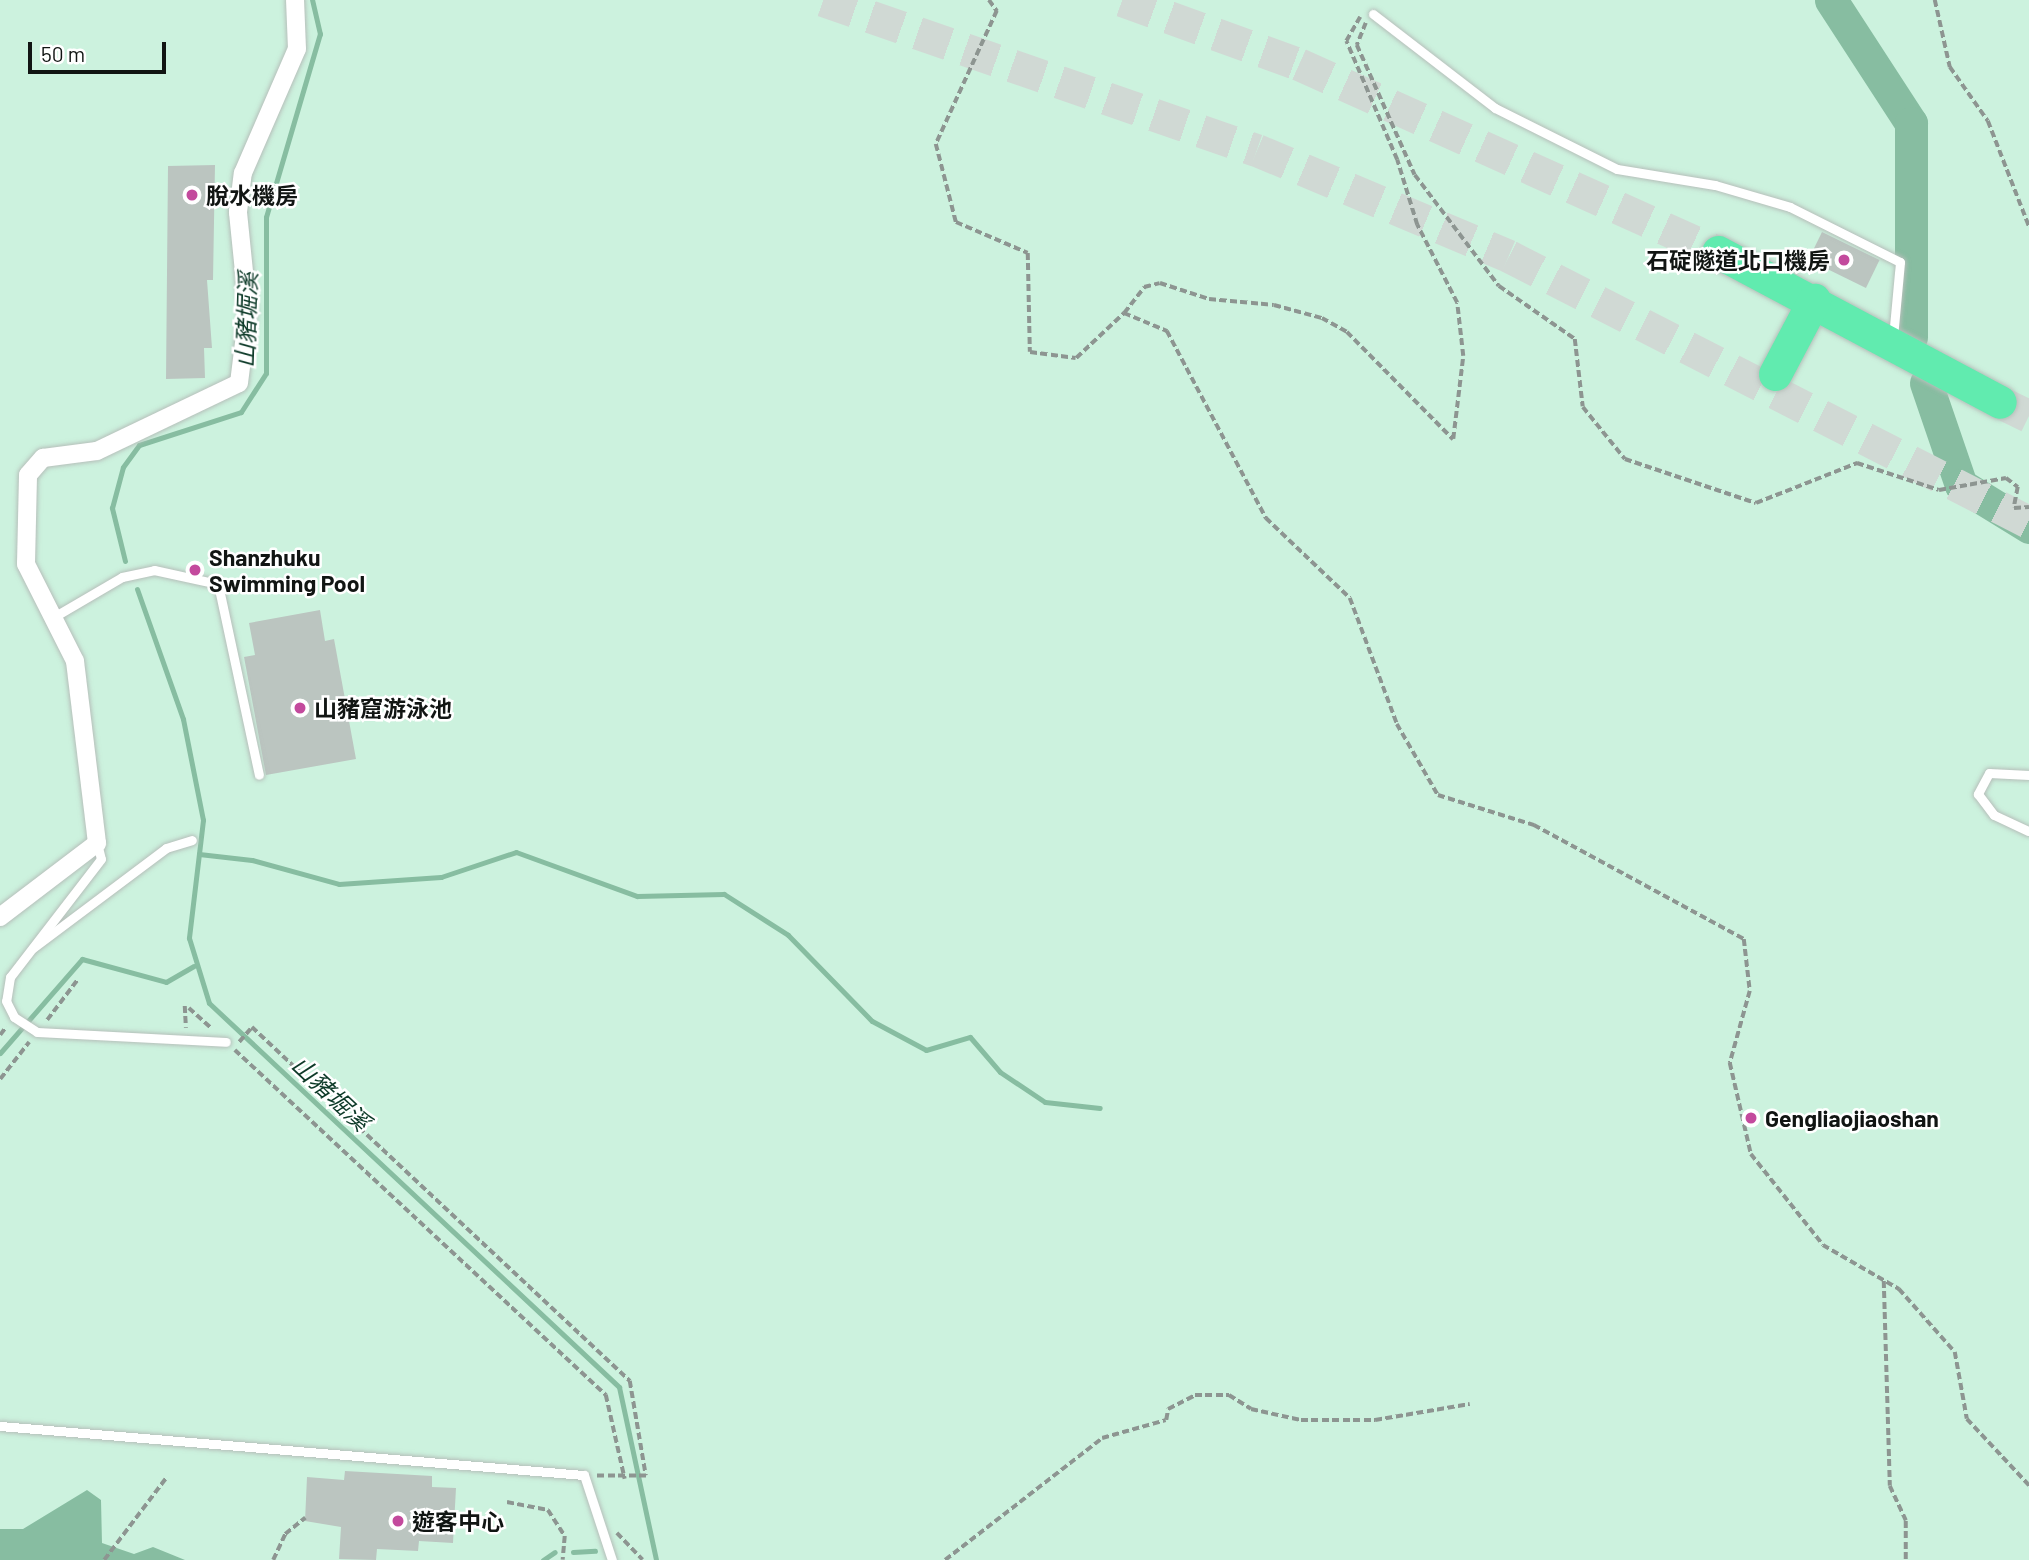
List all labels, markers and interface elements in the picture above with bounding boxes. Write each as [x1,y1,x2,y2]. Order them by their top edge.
scale bar [32,28,170,72]
text: 50 m [41,41,85,66]
place label: 脫水機房 [206,181,298,209]
marker: 脫水機房 [184,187,200,203]
place label: 石碇隧道北口機房 [1646,246,1830,274]
marker: 石碇隧道北口機房 [1836,252,1852,268]
water label: 山豬堀溪 [230,272,262,368]
place label: Shanzhuku Swimming Pool [209,543,365,597]
marker: Shanzhuku Swimming Pool [187,562,203,578]
place label: 山豬窟游泳池 [314,694,452,722]
marker: 山豬窟游泳池 [292,700,308,716]
water label: 山豬堀溪 [286,1050,376,1136]
place label: Gengliaojiaoshan [1765,1104,1939,1132]
marker: Gengliaojiaoshan [1743,1110,1759,1126]
place label: 遊客中心 [412,1507,504,1535]
marker: 遊客中心 [390,1513,406,1529]

